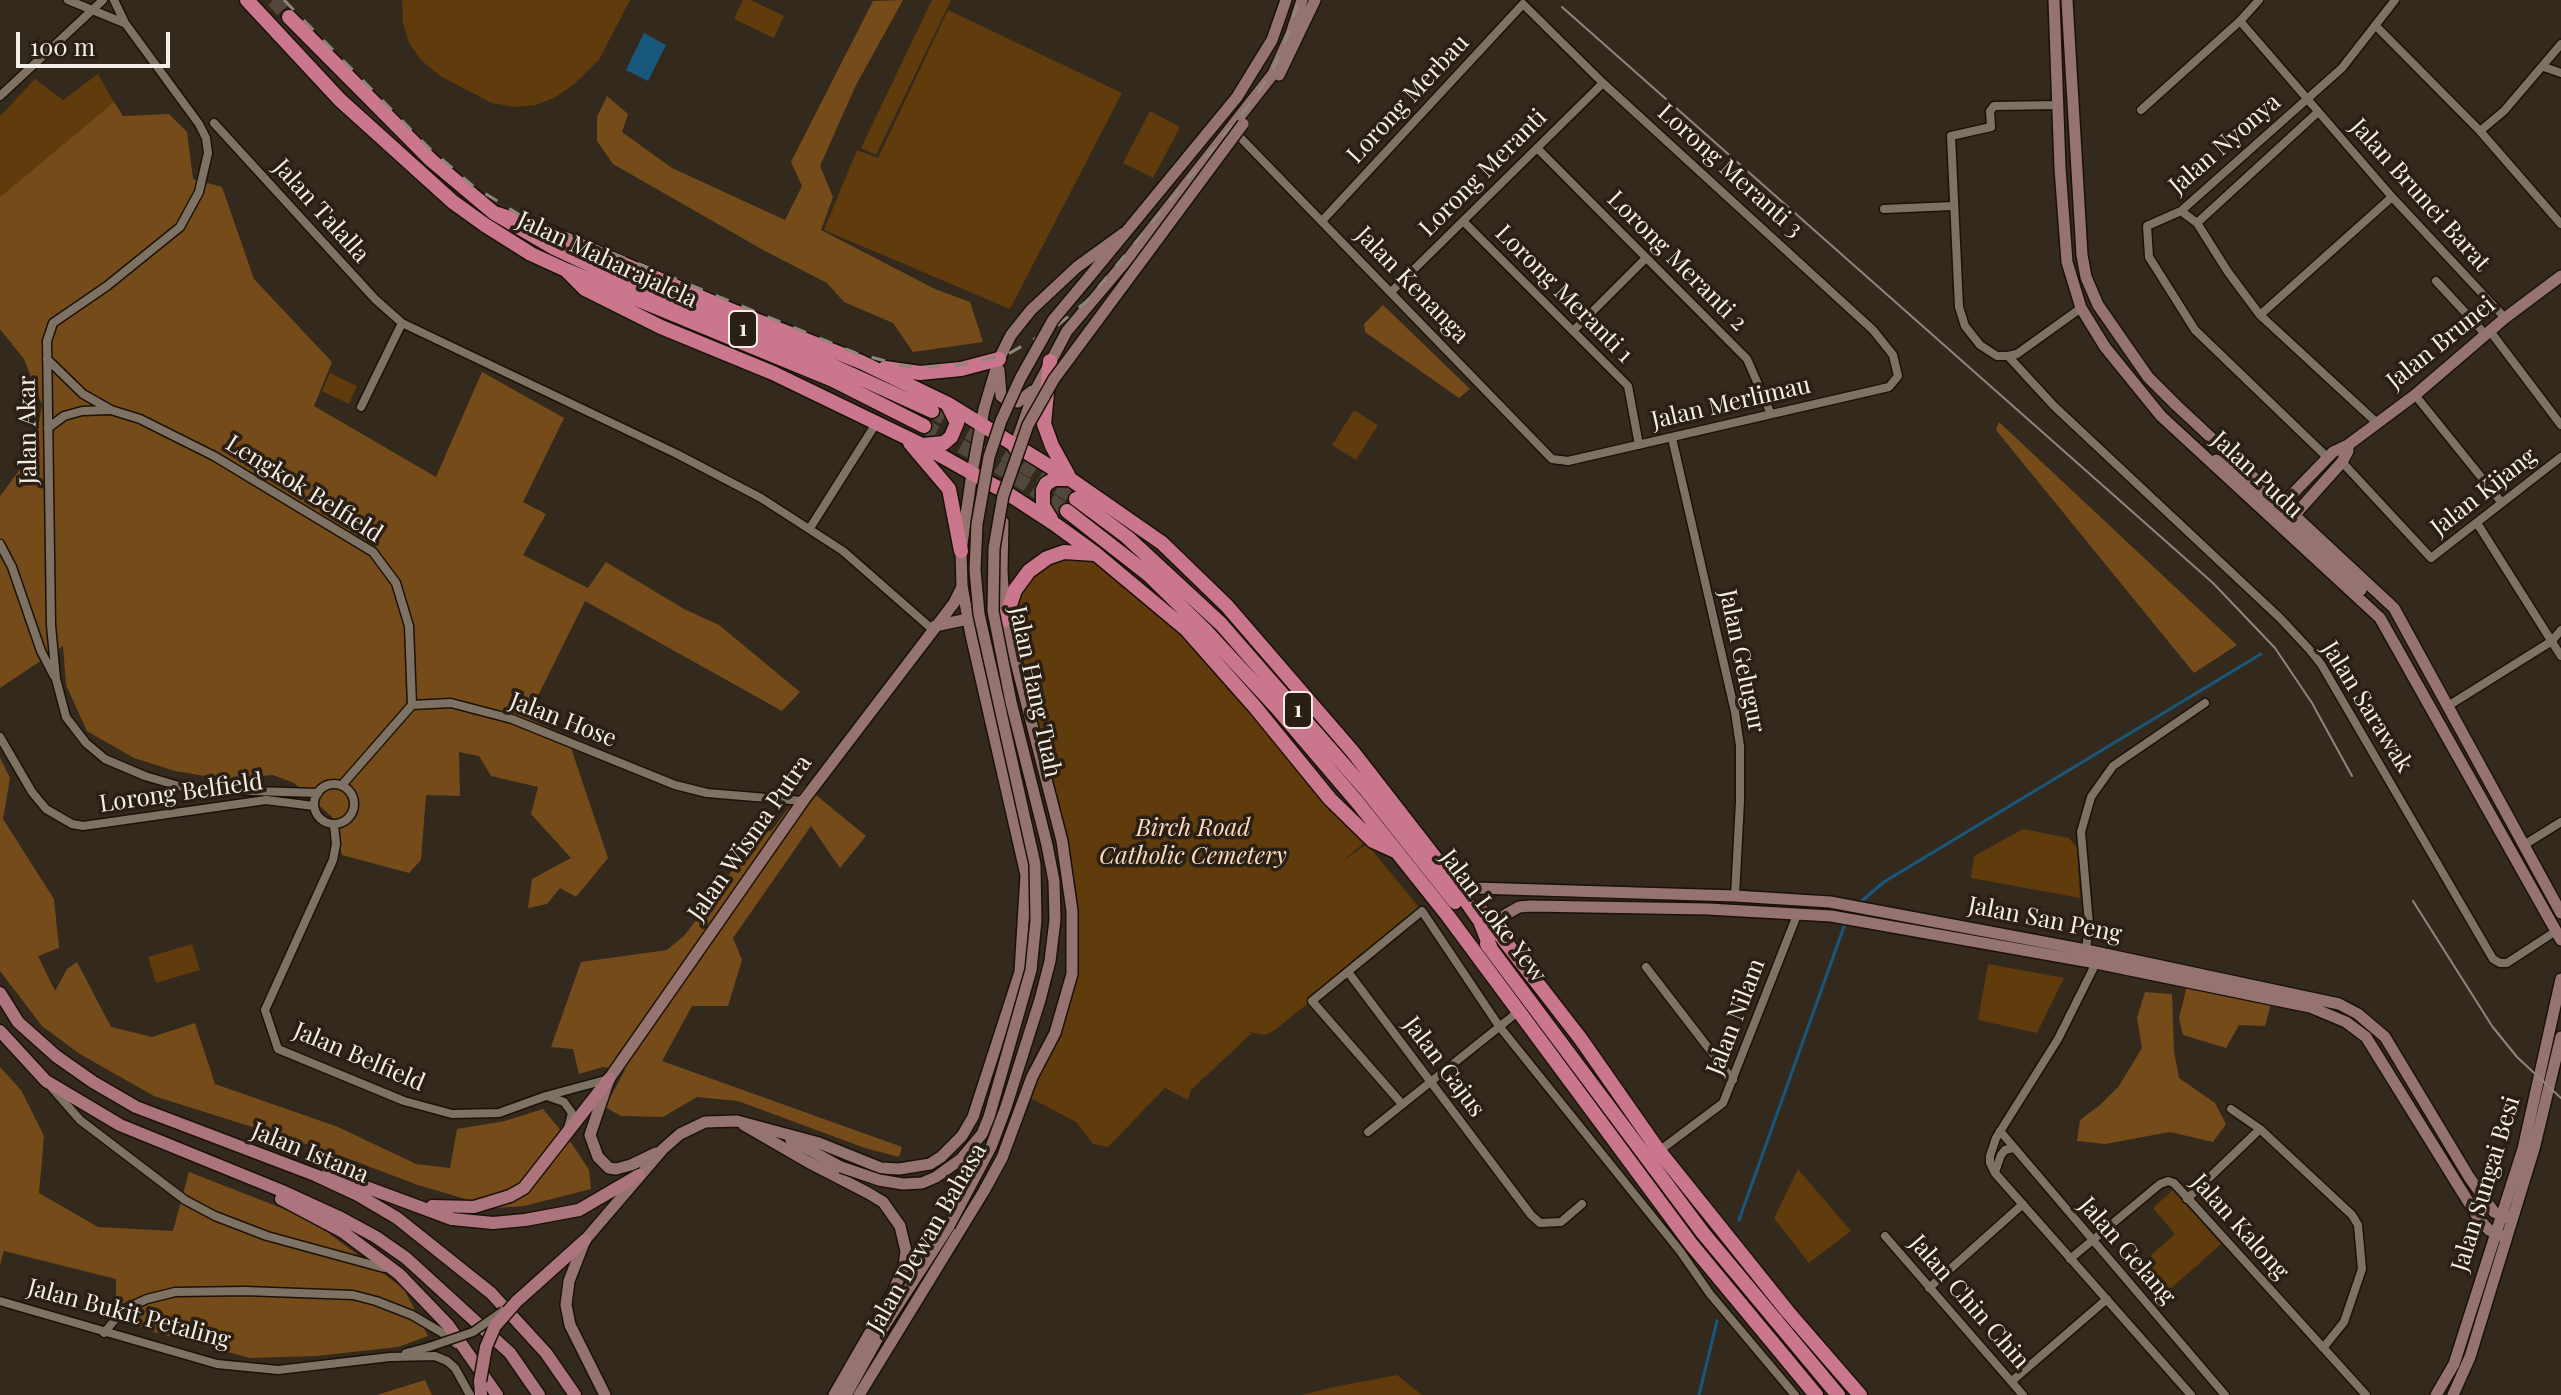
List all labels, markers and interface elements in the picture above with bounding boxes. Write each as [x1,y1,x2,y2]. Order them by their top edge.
scale bar [20,16,174,66]
street label: Lorong Merbau [1341,29,1475,169]
text: 100 m [30,30,95,62]
street label: Jalan Nyonya [2163,88,2287,200]
street label: Lorong Meranti 3 [1652,98,1808,244]
street label: Lorong Meranti [1413,103,1553,243]
street label: Jalan Brunei Barat [2344,113,2496,277]
street label: Jalan Talalla [267,153,375,269]
street label: Lorong Meranti 2 [1601,185,1753,337]
street label: Jalan Maharajalela [512,206,702,314]
street label: Lorong Meranti 1 [1489,219,1639,369]
street label: Jalan Kenanga [1349,221,1475,349]
street label: Jalan Brunei [2381,290,2501,396]
road number: 1 [729,311,757,347]
street label: Jalan Merlimau [1649,371,1813,435]
street label: Jalan Akar [13,375,43,485]
street label: Jalan Pudu [2205,426,2309,524]
street label: Lengkok Belfield [220,429,388,549]
street label: Jalan Kijang [2425,442,2543,542]
street label: Jalan Gelugur [1713,587,1771,735]
street label: Jalan Hang Tuah [1003,604,1067,780]
street label: Jalan Sarawak [2315,636,2419,778]
street label: Jalan Hose [505,686,621,754]
road number: 1 [1284,692,1312,728]
street label: Jalan Wisma Putra [682,750,818,926]
street label: Lorong Belfield [97,767,265,819]
park label: Birch Road Catholic Cemetery [1099,815,1287,871]
street label: Jalan Loke Yew [1434,844,1552,988]
street label: Jalan San Peng [1966,891,2124,949]
street label: Jalan Nilam [1701,955,1771,1079]
street label: Jalan Gajus [1397,1011,1491,1123]
street label: Jalan Belfield [289,1016,429,1098]
street label: Jalan Sungai Besi [2446,1093,2526,1275]
street label: Jalan Istana [247,1116,373,1190]
street label: Jalan Dewan Bahasa [861,1138,993,1338]
street label: Jalan Kalong [2185,1168,2295,1286]
street label: Jalan Gelang [2073,1191,2181,1311]
street label: Jalan Chin Chin [1903,1229,2035,1375]
street label: Jalan Bukit Petaling [24,1273,234,1355]

